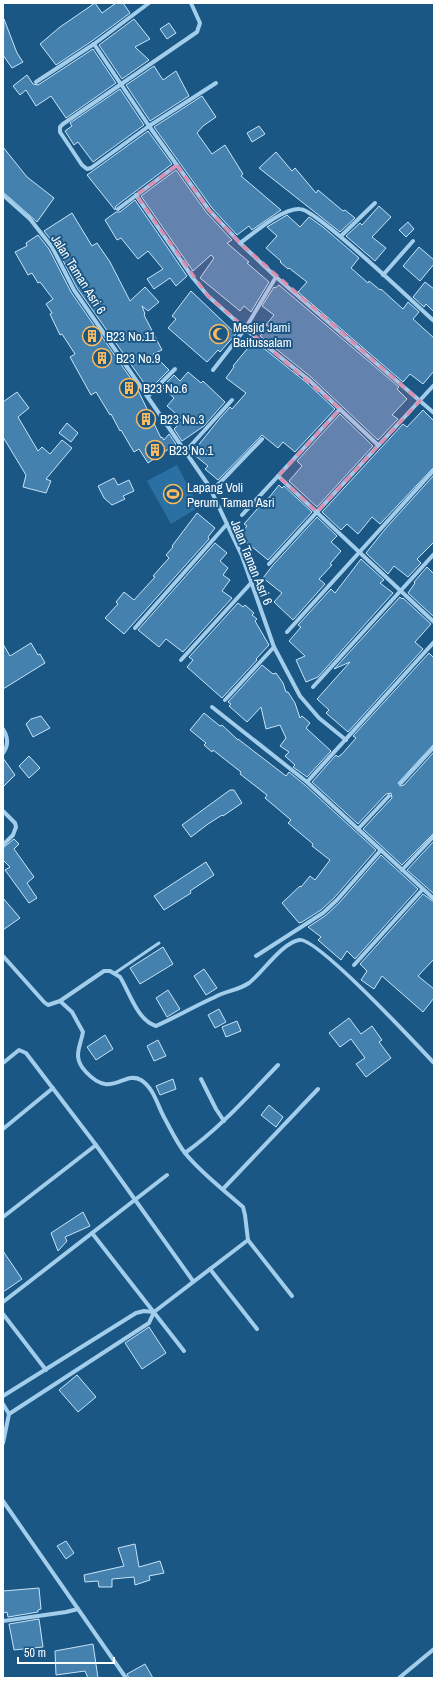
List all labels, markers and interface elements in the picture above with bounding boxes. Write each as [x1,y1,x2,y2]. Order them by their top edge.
street label: Jalan Taman Asri 6 [47,231,110,317]
place label: Mesjid Jami Baitussalam [233,319,292,351]
mosque icon: Mesjid Jami Baitussalam [208,323,230,345]
building icon: B23 No.11 [81,325,103,347]
place label: B23 No.11 [106,328,156,345]
building icon: B23 No.9 [91,347,113,369]
place label: B23 No.9 [116,350,161,367]
building icon: B23 No.6 [118,377,140,399]
place label: B23 No.6 [143,380,188,397]
building icon: B23 No.3 [135,408,157,430]
place label: B23 No.3 [160,411,205,428]
building icon: B23 No.1 [144,439,166,461]
place label: B23 No.1 [169,442,214,459]
place label: Lapang Voli Perum Taman Asri [187,479,275,511]
sports icon: Lapang Voli Perum Taman Asri [162,483,184,505]
street label: Jalan Taman Asri 6 [227,517,276,607]
scale bar [18,1639,114,1665]
text: 50 m [24,1645,46,1661]

